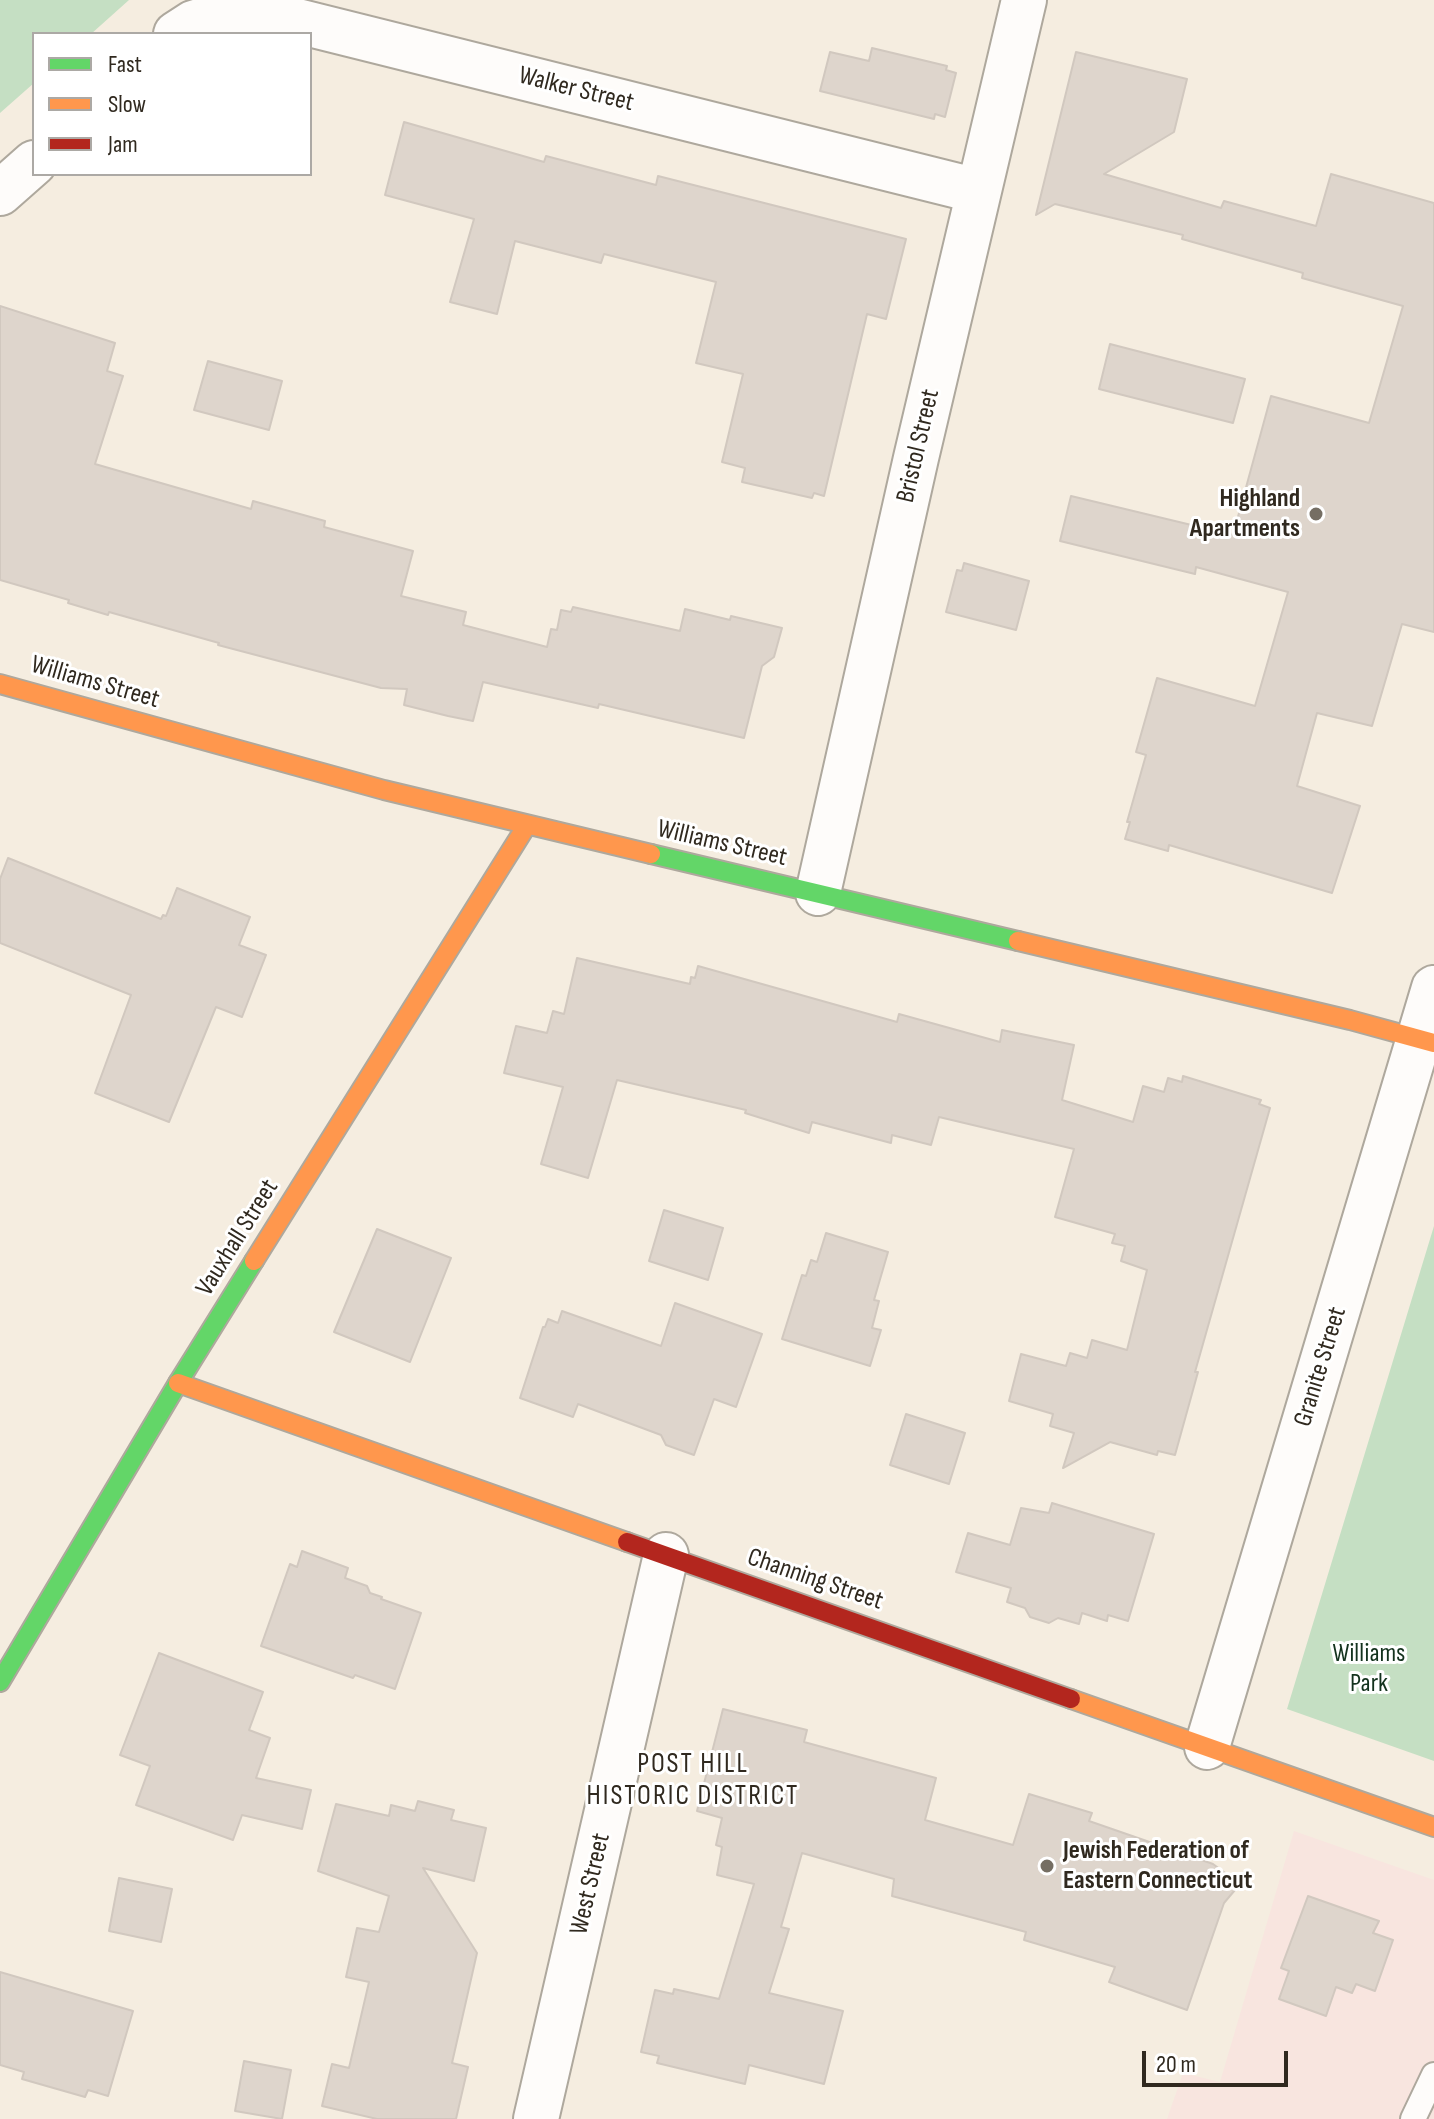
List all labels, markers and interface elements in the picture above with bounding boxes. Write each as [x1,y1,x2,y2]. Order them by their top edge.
legend [32,32,312,176]
text: Fast [108,50,142,79]
street label: Walker Street [515,61,637,119]
text: Slow [108,90,146,119]
text: Jam [108,130,138,159]
street label: Bristol Street [891,386,947,506]
place label: Highland Apartments [1190,483,1300,544]
marker: Highland Apartments [1307,505,1325,523]
street label: Williams Street [27,650,163,716]
street label: Williams Street [654,814,790,874]
street label: Vauxhall Street [190,1174,286,1302]
street label: Granite Street [1288,1304,1354,1430]
street label: Channing Street [743,1542,887,1618]
park label: Williams Park [1333,1638,1405,1700]
district label: POST HILL HISTORIC DISTRICT [587,1748,799,1814]
street label: West Street [564,1830,618,1938]
place label: Jewish Federation of Eastern Connecticut [1063,1835,1252,1896]
marker: Jewish Federation of Eastern Connecticut [1038,1857,1056,1875]
scale bar [1146,2035,1292,2085]
text: 20 m [1156,2050,1196,2079]

